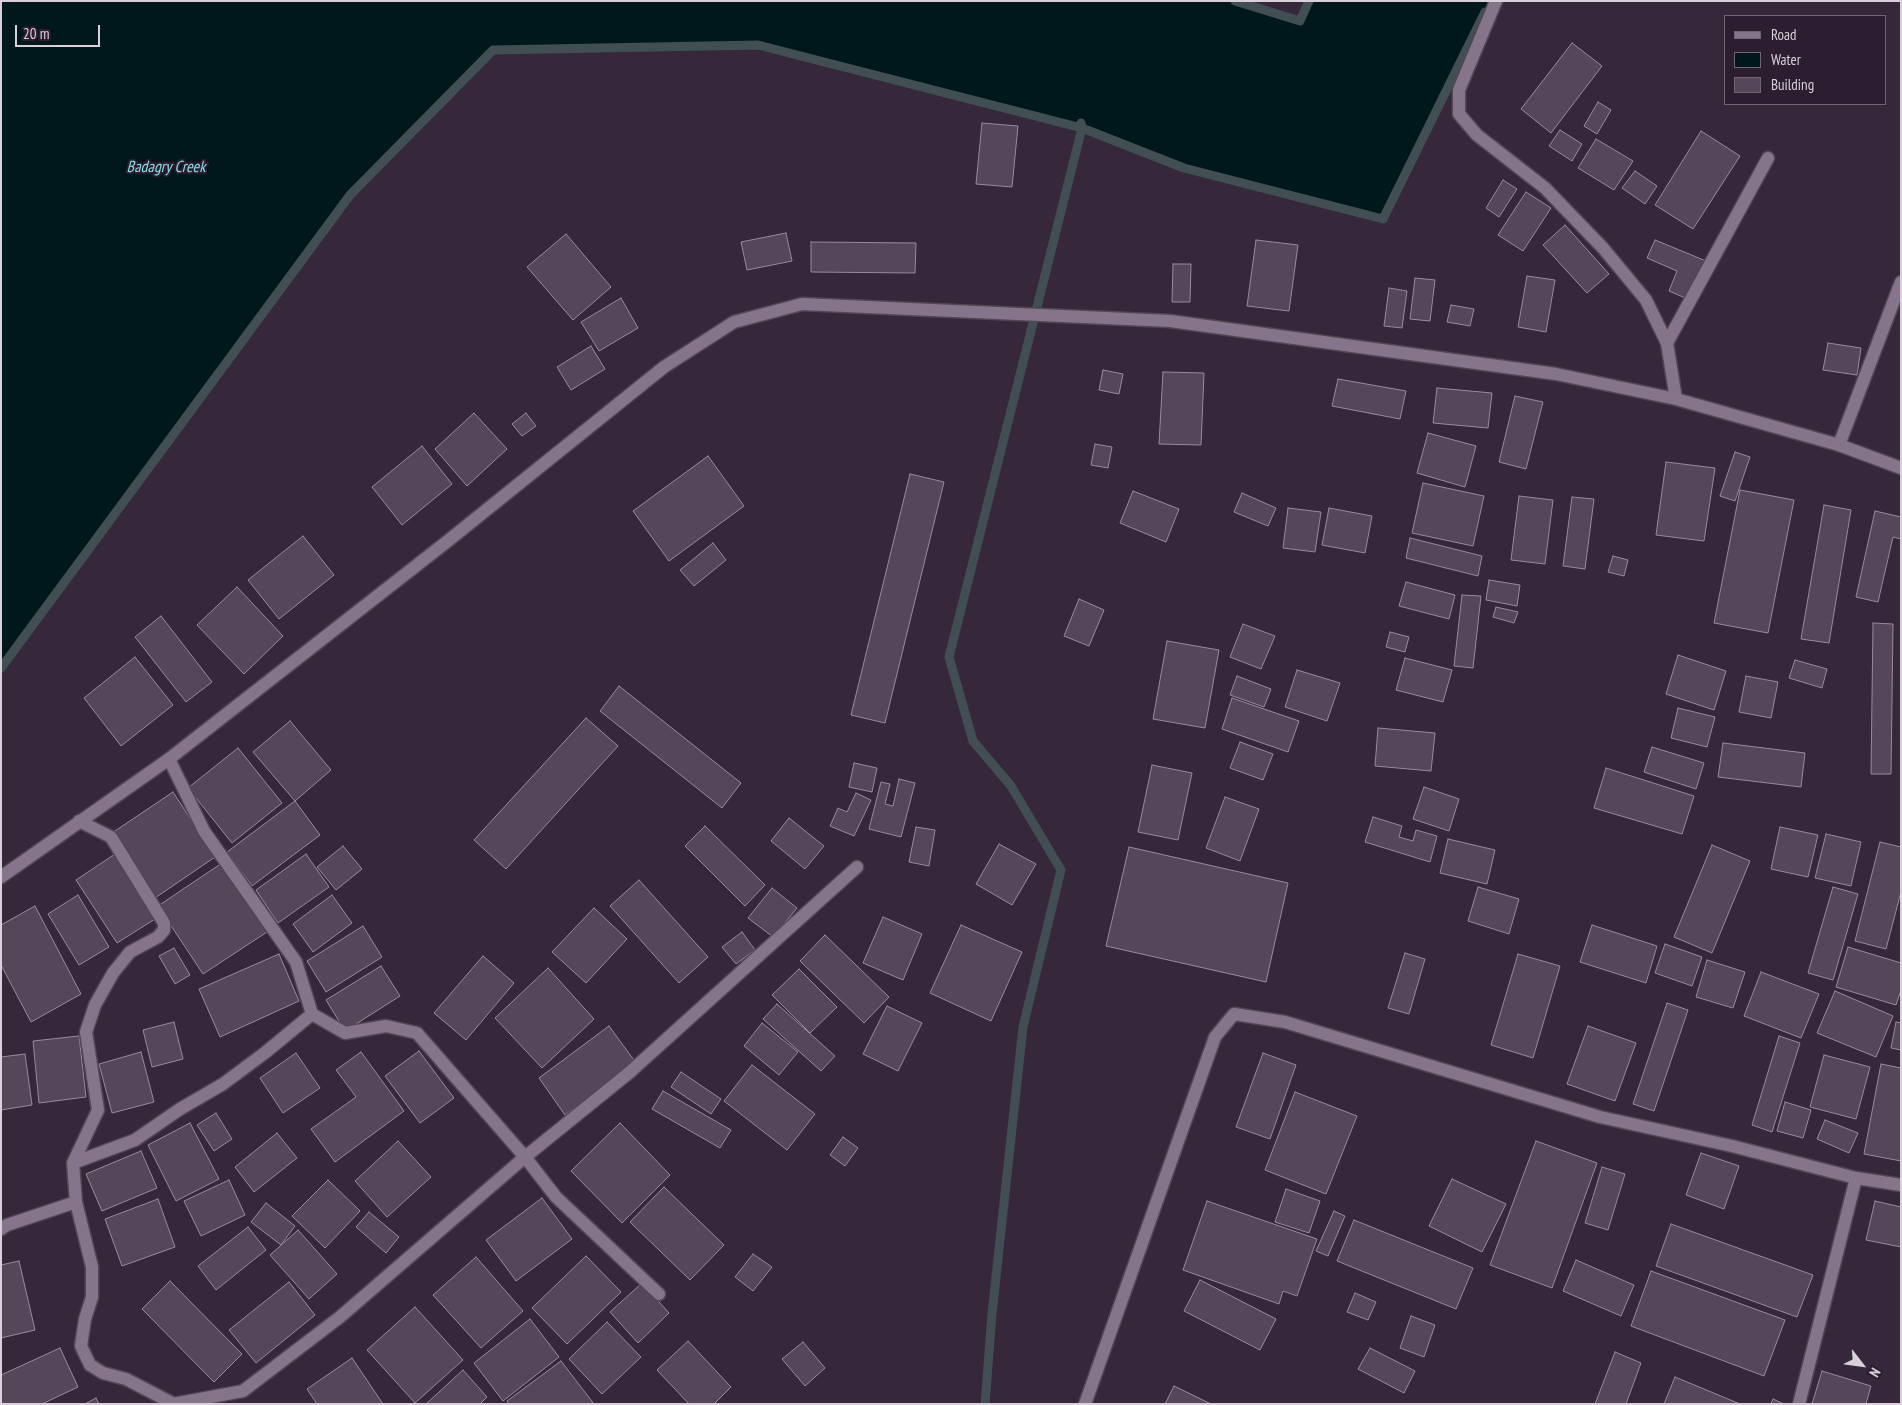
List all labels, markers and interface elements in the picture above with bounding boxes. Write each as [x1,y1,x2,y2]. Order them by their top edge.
scale bar [18,15,102,47]
legend [1724,15,1887,105]
text: 20 m [23,24,49,43]
text: Road [1771,25,1797,44]
text: Water [1771,50,1801,69]
text: Building [1771,75,1814,94]
water label: Badagry Creek [127,157,205,177]
north arrow [1837,1340,1887,1390]
text: N [1865,1365,1885,1380]

